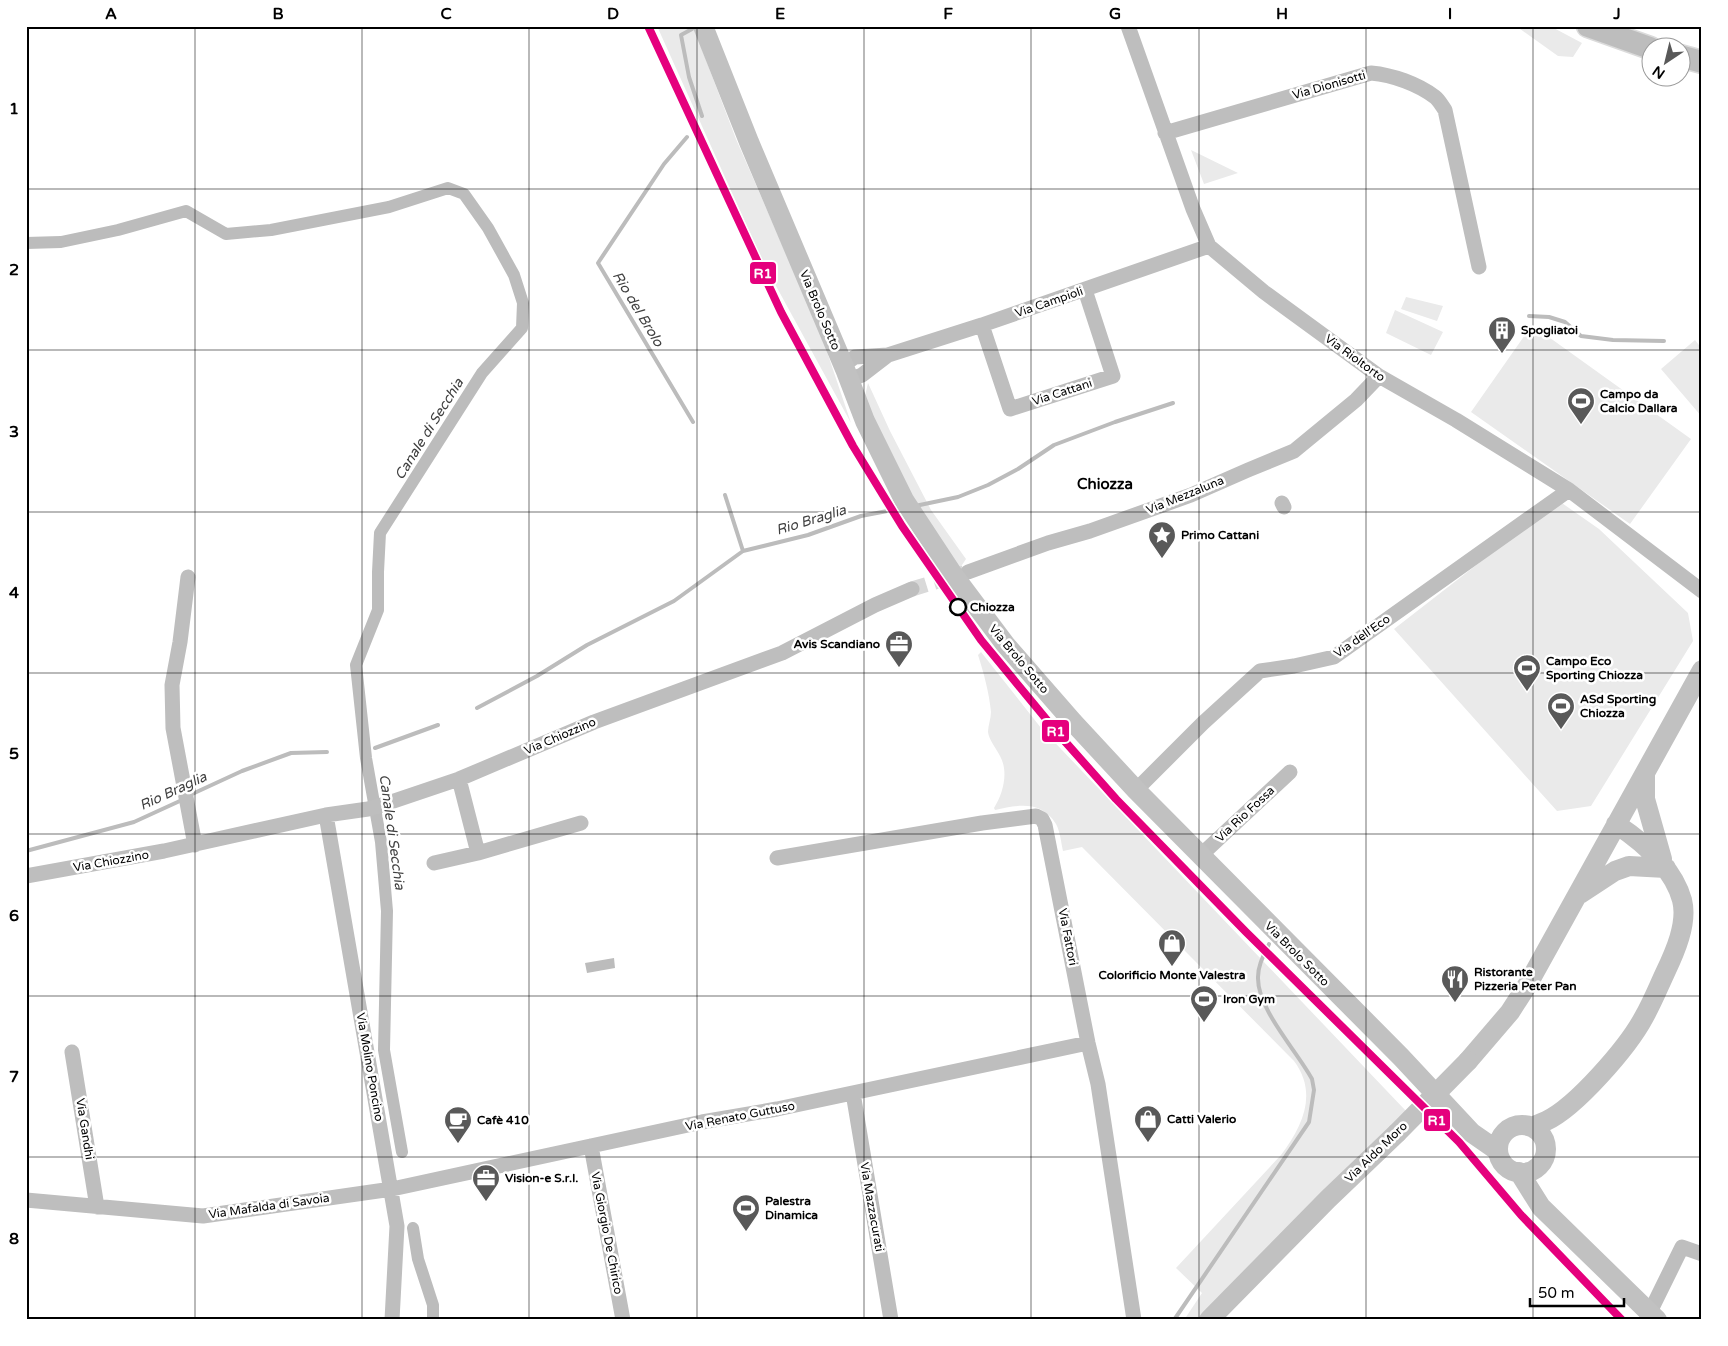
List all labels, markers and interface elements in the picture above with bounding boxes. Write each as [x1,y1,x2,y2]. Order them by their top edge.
text: A [105,4,117,24]
text: B [272,4,284,24]
text: C [440,4,452,24]
text: D [607,4,619,24]
text: E [775,4,785,24]
text: F [943,4,953,24]
text: G [1109,4,1121,24]
text: H [1276,4,1288,24]
text: I [1448,4,1452,24]
text: J [1612,4,1621,24]
north arrow [1640,38,1690,88]
text: N [1649,62,1668,82]
street label: Via Dionisotti [1291,68,1367,102]
text: 1 [9,99,19,119]
text: 2 [9,260,19,280]
line badge: R1 [749,261,777,285]
text: R1 [754,265,772,282]
water label: Rio del Brolo [609,268,668,351]
street label: Via Brolo Sotto [797,268,843,352]
street label: Via Campioli [1013,284,1085,320]
building icon: Spogliatoi [1487,315,1517,354]
place label: Spogliatoi [1521,323,1578,338]
street label: Via Rioltorto [1322,331,1388,385]
water label: Canale di Secchia [391,374,468,483]
street label: Via Cattani [1030,376,1094,408]
sports icon: Campo da Calcio Dallara [1566,386,1596,425]
place label: Campo da Calcio Dallara [1600,387,1678,415]
text: 3 [9,422,19,442]
street label: Via Mezzaluna [1144,473,1226,517]
district label: Chiozza [1077,475,1133,493]
water label: Rio Braglia [774,501,849,539]
place icon: Primo Cattani [1147,520,1177,559]
place label: Primo Cattani [1181,528,1259,542]
text: 4 [9,583,19,603]
marker: Chiozza [949,598,967,616]
place label: Chiozza [970,600,1015,614]
street label: Via dell'Eco [1331,612,1393,660]
street label: Via Brolo Sotto [986,622,1052,696]
office icon: Avis Scandiano [884,629,914,668]
place label: Avis Scandiano [794,637,880,651]
sports icon: Campo Eco Sporting Chiozza [1512,653,1542,692]
place label: Campo Eco Sporting Chiozza [1546,654,1643,683]
sports icon: ASd Sporting Chiozza [1546,691,1576,730]
place label: ASd Sporting Chiozza [1580,692,1656,720]
street label: Via Chiozzino [522,715,598,757]
line badge: R1 [1041,719,1070,743]
text: R1 [1047,723,1065,740]
text: 5 [9,744,19,764]
water label: Rio Braglia [137,768,210,814]
water label: Canale di Secchia [375,773,409,892]
street label: Via Rio Fossa [1213,783,1277,845]
street label: Via Chiozzino [72,847,150,875]
text: 6 [9,906,19,926]
street label: Via Fattori [1056,907,1080,967]
street label: Via Brolo Sotto [1262,919,1332,989]
shop icon: Colorificio Monte Valestra [1157,928,1187,967]
restaurant icon: Ristorante Pizzeria Peter Pan [1440,964,1470,1003]
place label: Ristorante Pizzeria Peter Pan [1474,965,1577,993]
place label: Colorificio Monte Valestra [1099,968,1246,982]
sports icon: Iron Gym [1189,984,1219,1023]
place label: Iron Gym [1223,992,1275,1007]
street label: Via Molino Poncino [354,1012,386,1122]
text: 7 [9,1067,19,1087]
street label: Via Gandhi [73,1097,97,1161]
street label: Via Renato Guttuso [684,1099,796,1133]
shop icon: Catti Valerio [1133,1104,1163,1143]
cafe icon: Cafè 410 [443,1105,473,1144]
line badge: R1 [1423,1108,1451,1132]
place label: Catti Valerio [1167,1112,1236,1126]
text: R1 [1428,1112,1446,1129]
place label: Cafè 410 [477,1113,529,1127]
street label: Via Aldo Moro [1342,1119,1410,1185]
street label: Via Mazzacurati [857,1161,887,1253]
office icon: Vision-e S.r.l. [471,1163,501,1202]
place label: Vision-e S.r.l. [505,1171,578,1185]
street label: Via Giorgio De Chirico [588,1171,626,1295]
street label: Via Mafalda di Savoia [208,1191,330,1221]
sports icon: Palestra Dinamica [731,1193,761,1232]
place label: Palestra Dinamica [765,1194,818,1222]
text: 8 [9,1229,19,1249]
scale bar [1530,1276,1624,1308]
text: 50 m [1538,1284,1575,1302]

